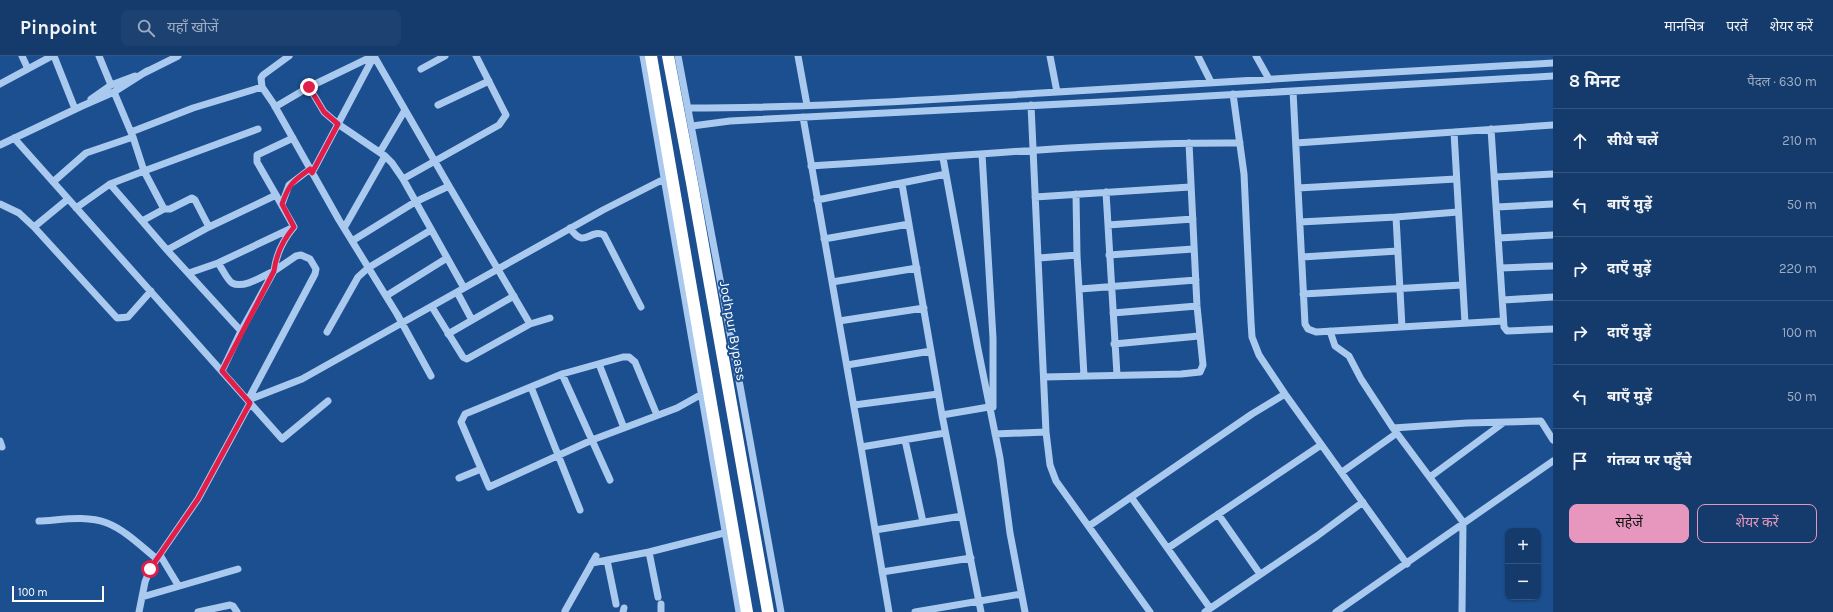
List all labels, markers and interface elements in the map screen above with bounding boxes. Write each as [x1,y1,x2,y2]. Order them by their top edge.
search box [121,10,401,46]
text: Pinpoint [20,17,97,39]
icon: search [135,17,157,39]
text: यहाँ खोजें [167,18,218,36]
text: मानचित्र [1664,18,1704,35]
text: परतें [1726,18,1748,35]
text: शेयर करें [1770,18,1813,35]
text: 8 मिनट [1569,71,1620,91]
text: पैदल · 630 m [1747,74,1817,89]
route end [300,78,318,96]
icon: ahead [1569,130,1591,152]
text: सीधे चलें [1607,131,1658,149]
text: 210 m [1782,133,1817,148]
icon: left [1569,194,1591,216]
text: बाएँ मुड़ें [1607,195,1652,213]
text: 50 m [1787,197,1817,212]
icon: right [1569,258,1591,280]
text: दाएँ मुड़ें [1607,259,1651,277]
text: 220 m [1779,261,1817,276]
street label: Jodhpur Bypass [716,280,750,382]
icon: right [1569,322,1591,344]
text: दाएँ मुड़ें [1607,323,1651,341]
text: 100 m [1782,325,1817,340]
icon: left [1569,386,1591,408]
text: बाएँ मुड़ें [1607,387,1652,405]
text: 50 m [1787,389,1817,404]
icon: arrive [1569,450,1591,472]
text: गंतव्य पर पहुँचे [1607,451,1692,469]
button: सहेजें [1569,504,1689,543]
button: शेयर करें [1697,504,1817,543]
map controls [1505,528,1541,600]
button: + [1505,528,1541,564]
route start [141,560,159,578]
button: − [1505,564,1541,600]
scale bar [12,584,104,603]
text: 100 m [18,586,48,599]

